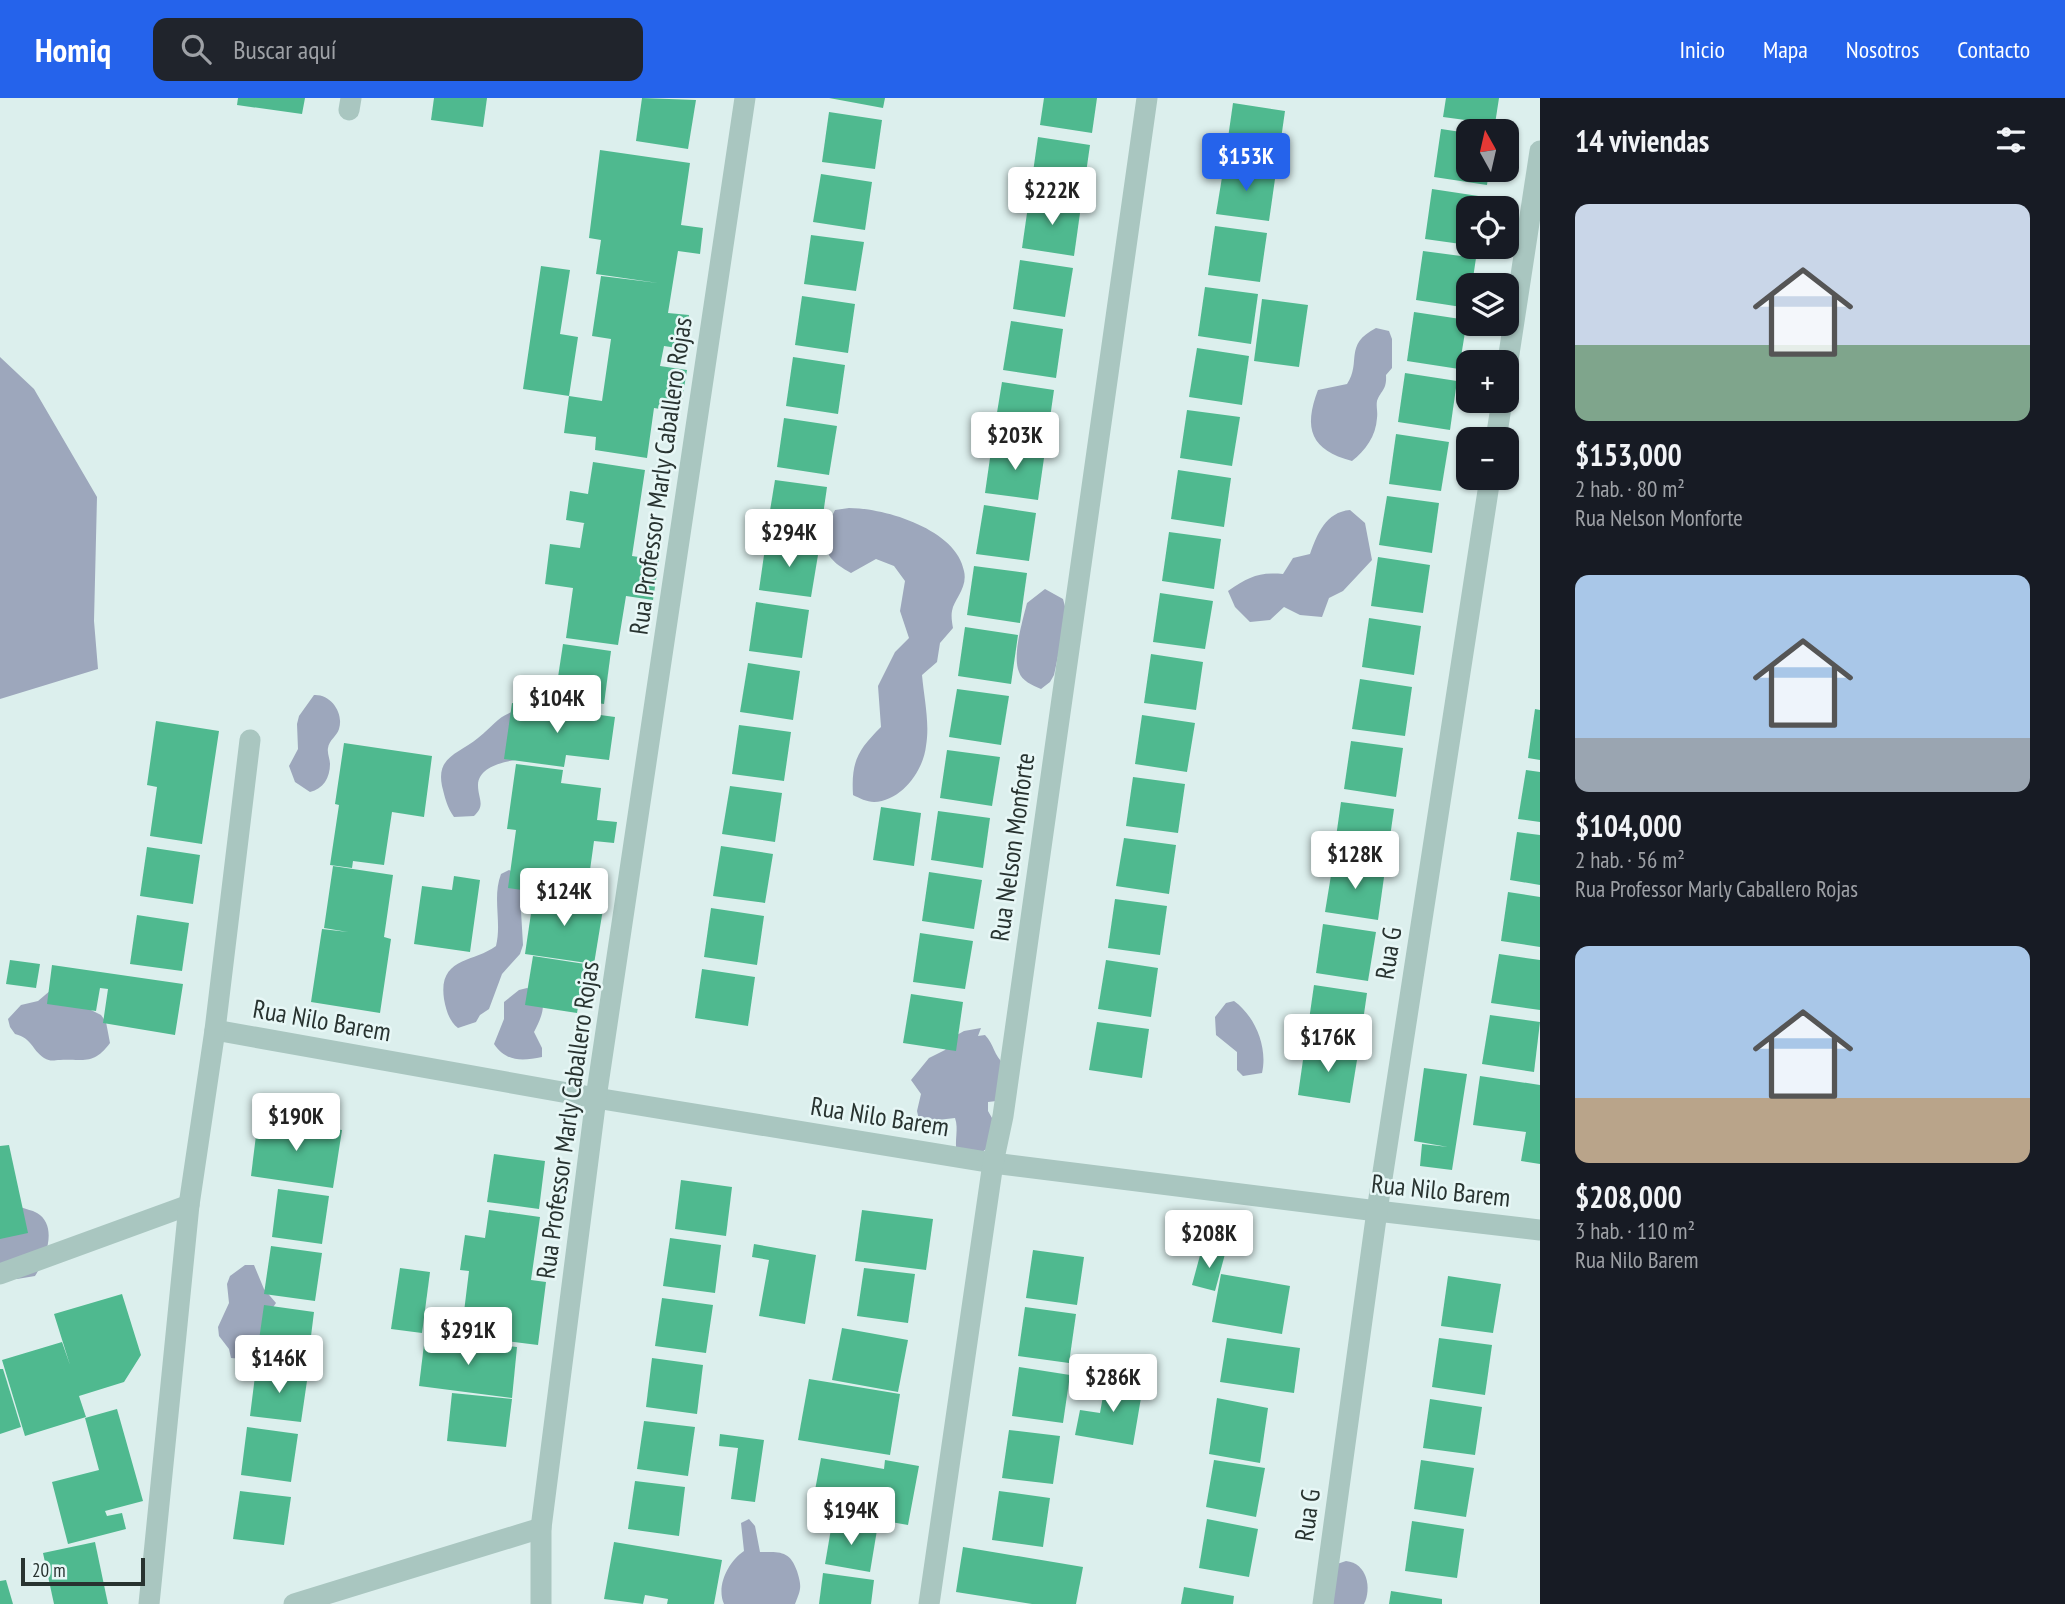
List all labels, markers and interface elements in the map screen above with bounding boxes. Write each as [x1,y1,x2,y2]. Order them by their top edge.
search box [153,18,643,81]
text: Homiq [35,28,111,71]
icon: search [177,30,215,68]
text: Buscar aquí [233,33,336,66]
text: Inicio [1679,34,1725,65]
text: Mapa [1763,34,1808,65]
text: Nosotros [1846,34,1919,65]
text: Contacto [1957,34,2030,65]
north arrow [1456,119,1519,182]
map controls [1456,119,1519,490]
text: 14 viviendas [1575,121,1709,160]
icon: filters [1992,121,2030,159]
pin: $153K [1197,134,1295,193]
text: $153K [1218,141,1274,170]
pin: $222K [1003,167,1101,227]
text: $222K [1024,175,1080,204]
button: locate [1456,196,1519,259]
icon: home [1740,249,1866,375]
button: layers [1456,273,1519,336]
street label: Rua Professor Marly Caballero Rojas [621,315,699,637]
button: + [1456,350,1519,413]
pin: $203K [966,412,1064,472]
text: $203K [987,420,1043,449]
button: − [1456,427,1519,490]
text: $153,000 [1575,435,1682,474]
text: 2 hab. · 80 m² [1575,474,1685,503]
text: Rua Nelson Monforte [1575,503,1743,532]
pin: $294K [740,510,838,569]
text: $294K [761,517,817,546]
icon: home [1740,620,1866,746]
pin: $104K [508,676,606,735]
text: $104K [529,683,585,712]
street label: Rua Nelson Monforte [982,751,1042,943]
text: $104,000 [1575,806,1682,845]
pin: $128K [1306,832,1404,891]
text: $128K [1327,839,1383,868]
text: 2 hab. · 56 m² [1575,845,1685,874]
pin: $124K [515,868,613,928]
text: Rua Professor Marly Caballero Rojas [1575,874,1858,903]
text: $124K [536,876,592,905]
street label: Rua G [1368,925,1408,981]
street label: Rua Professor Marly Caballero Rojas [528,959,606,1281]
icon: home [1740,991,1866,1117]
street label: Rua Nilo Barem [250,992,394,1048]
pin: $176K [1279,1014,1377,1074]
text: $176K [1300,1022,1356,1051]
street label: Rua Nilo Barem [809,1089,951,1143]
pin: $190K [247,1094,345,1153]
text: $190K [268,1101,324,1130]
street label: Rua Nilo Barem [1370,1166,1512,1214]
text: $208,000 [1575,1177,1682,1216]
pin: $208K [1160,1210,1258,1270]
text: 3 hab. · 110 m² [1575,1216,1695,1245]
text: $208K [1181,1218,1237,1247]
text: Rua Nilo Barem [1575,1245,1698,1274]
pin: $291K [419,1308,517,1367]
text: $291K [440,1315,496,1344]
pin: $146K [230,1336,328,1395]
text: $146K [251,1343,307,1372]
pin: $286K [1064,1354,1162,1414]
text: $286K [1085,1362,1141,1391]
street label: Rua G [1287,1487,1327,1543]
pin: $194K [802,1488,900,1547]
text: $194K [823,1495,879,1524]
scale bar [21,1555,145,1587]
text: 20 m [32,1558,66,1582]

